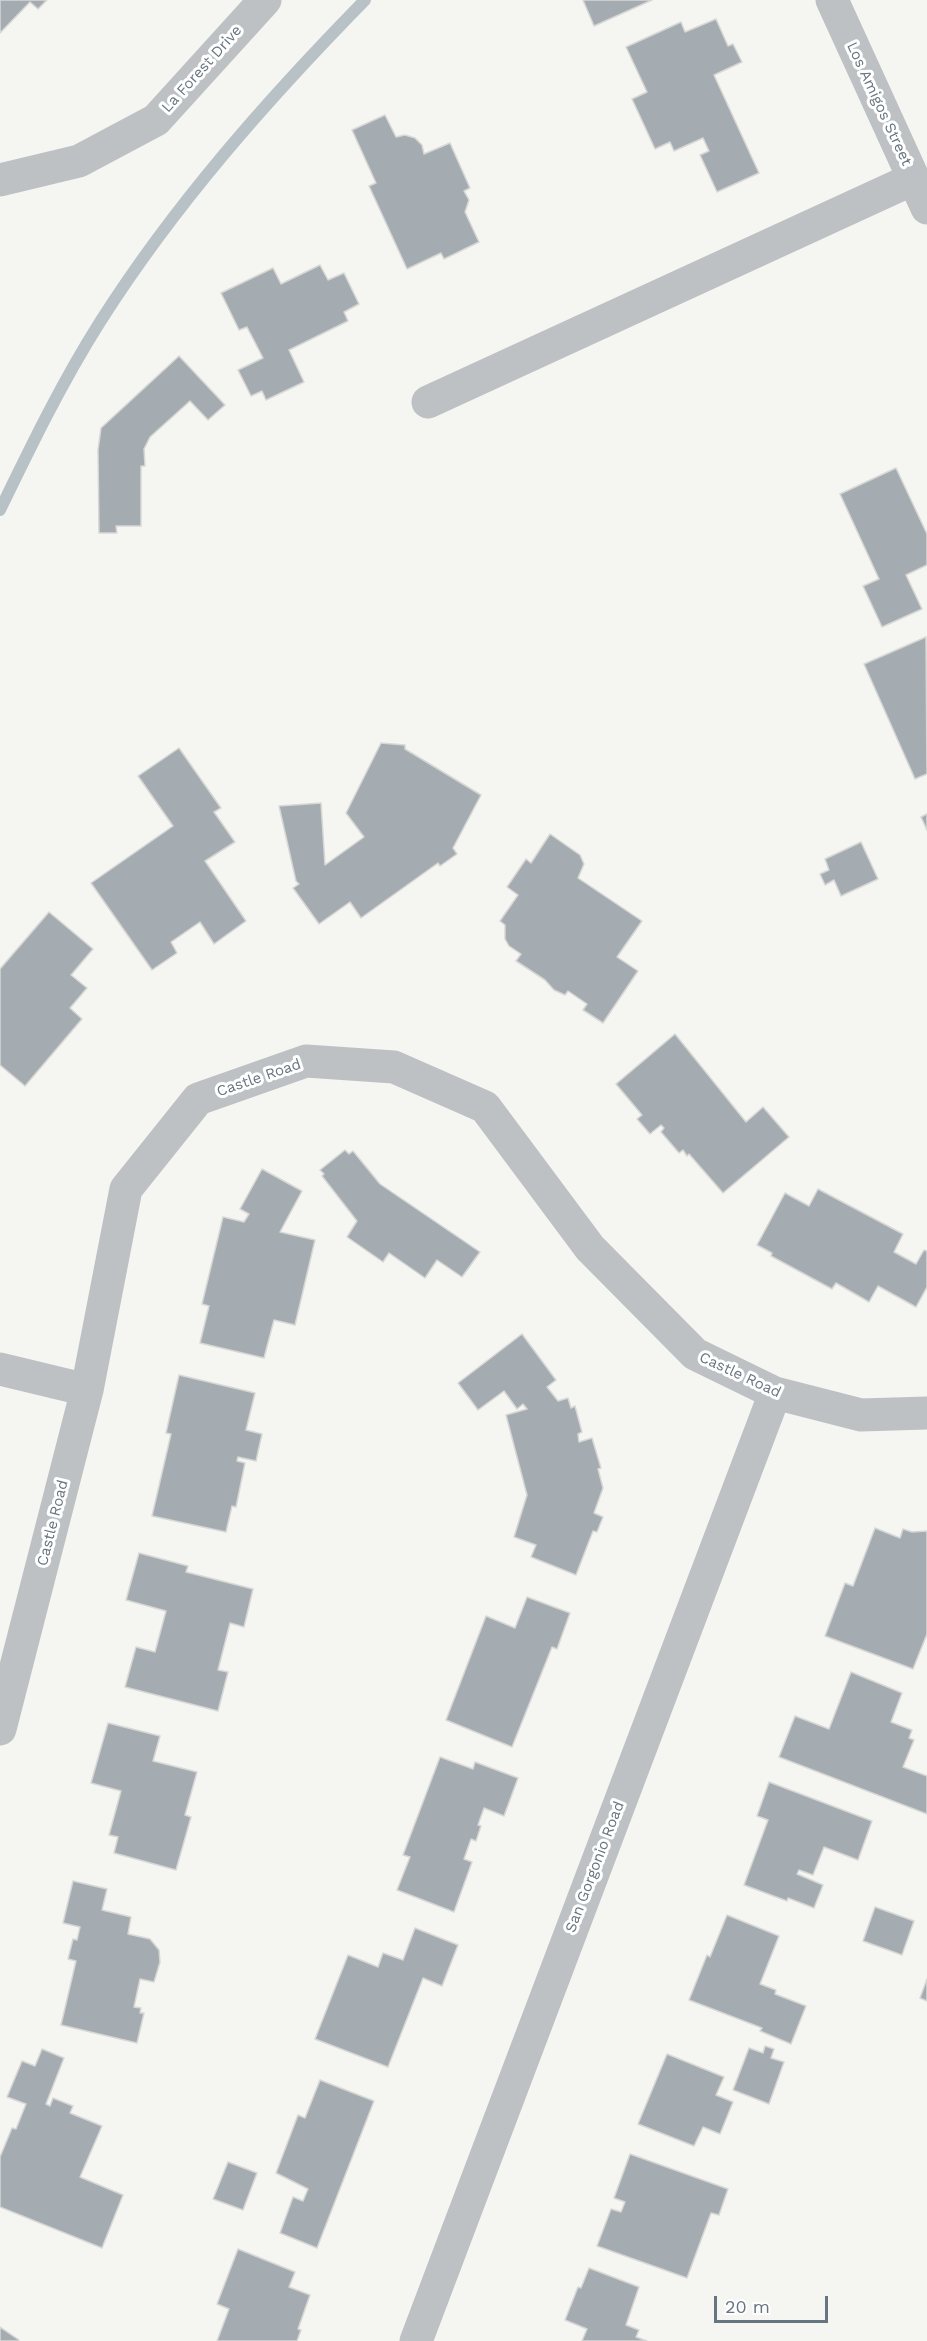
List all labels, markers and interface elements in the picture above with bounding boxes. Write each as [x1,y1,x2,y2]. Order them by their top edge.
street label: La Forest Drive [158,22,246,116]
street label: Los Amigos Street [843,39,915,169]
street label: Castle Road [214,1055,304,1101]
street label: Castle Road [696,1348,784,1402]
street label: Castle Road [34,1478,72,1568]
street label: San Gorgonio Road [562,1799,628,1935]
scale bar [717,2284,831,2322]
text: 20 m [725,2296,770,2317]

